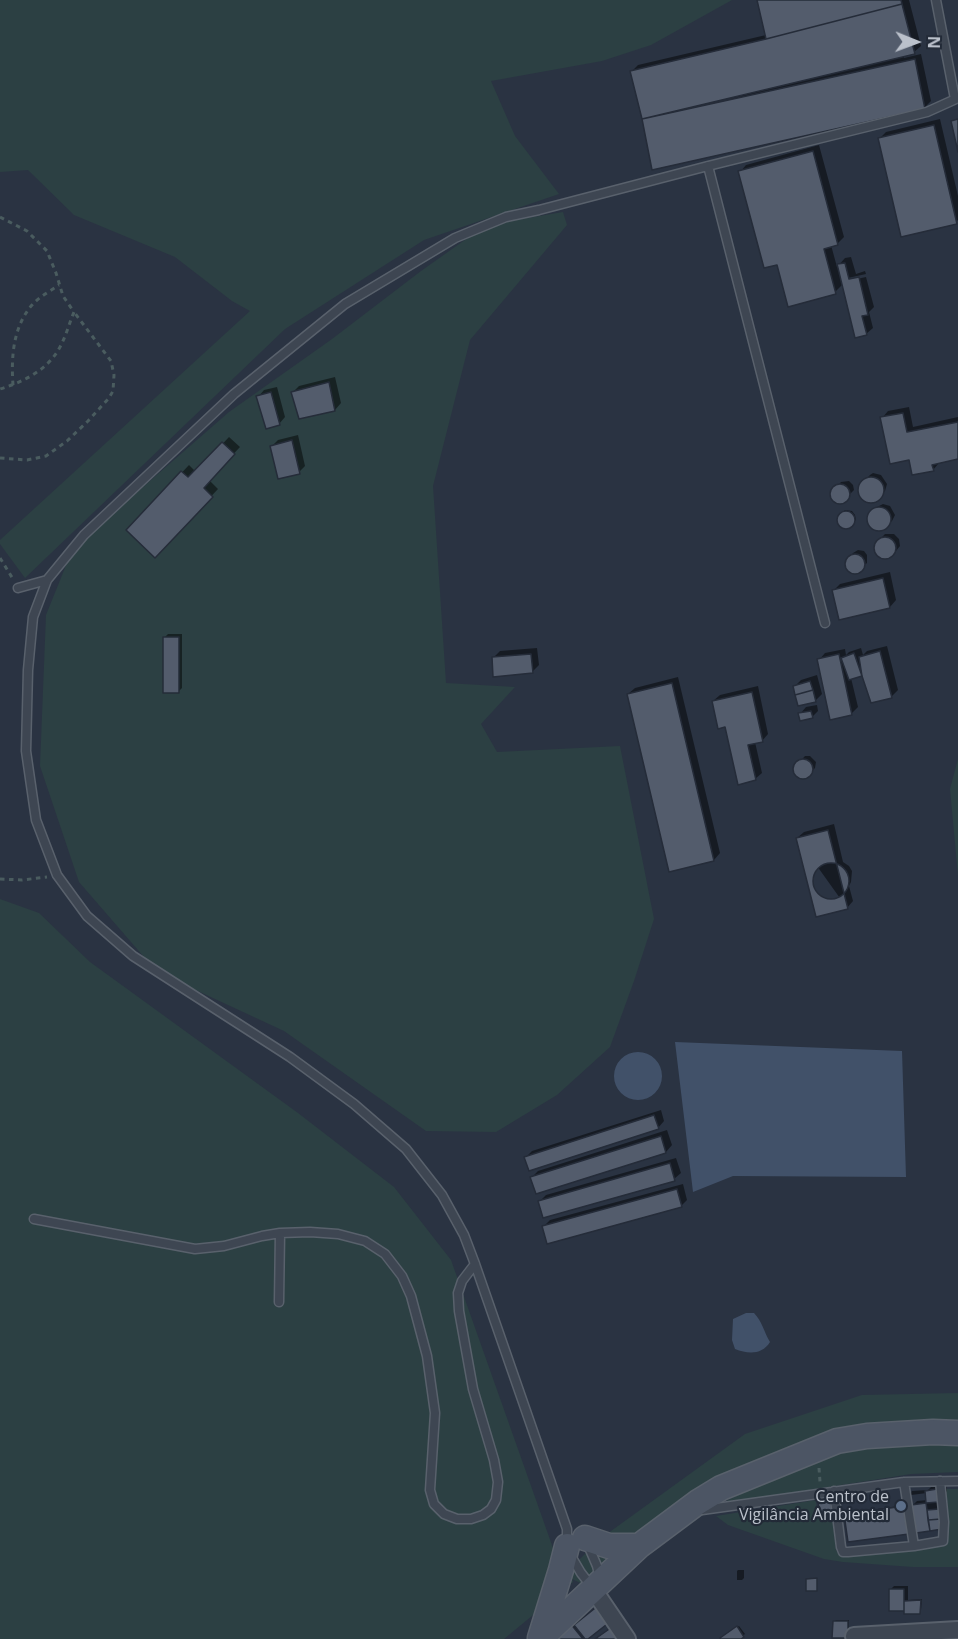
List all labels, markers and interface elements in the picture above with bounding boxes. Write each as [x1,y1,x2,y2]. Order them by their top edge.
north arrow [886,12,946,72]
text: N [923,36,945,49]
place label: Centro de Vigilância Ambiental [739,1487,889,1525]
marker: Centro de Vigilância Ambiental [894,1499,908,1513]

